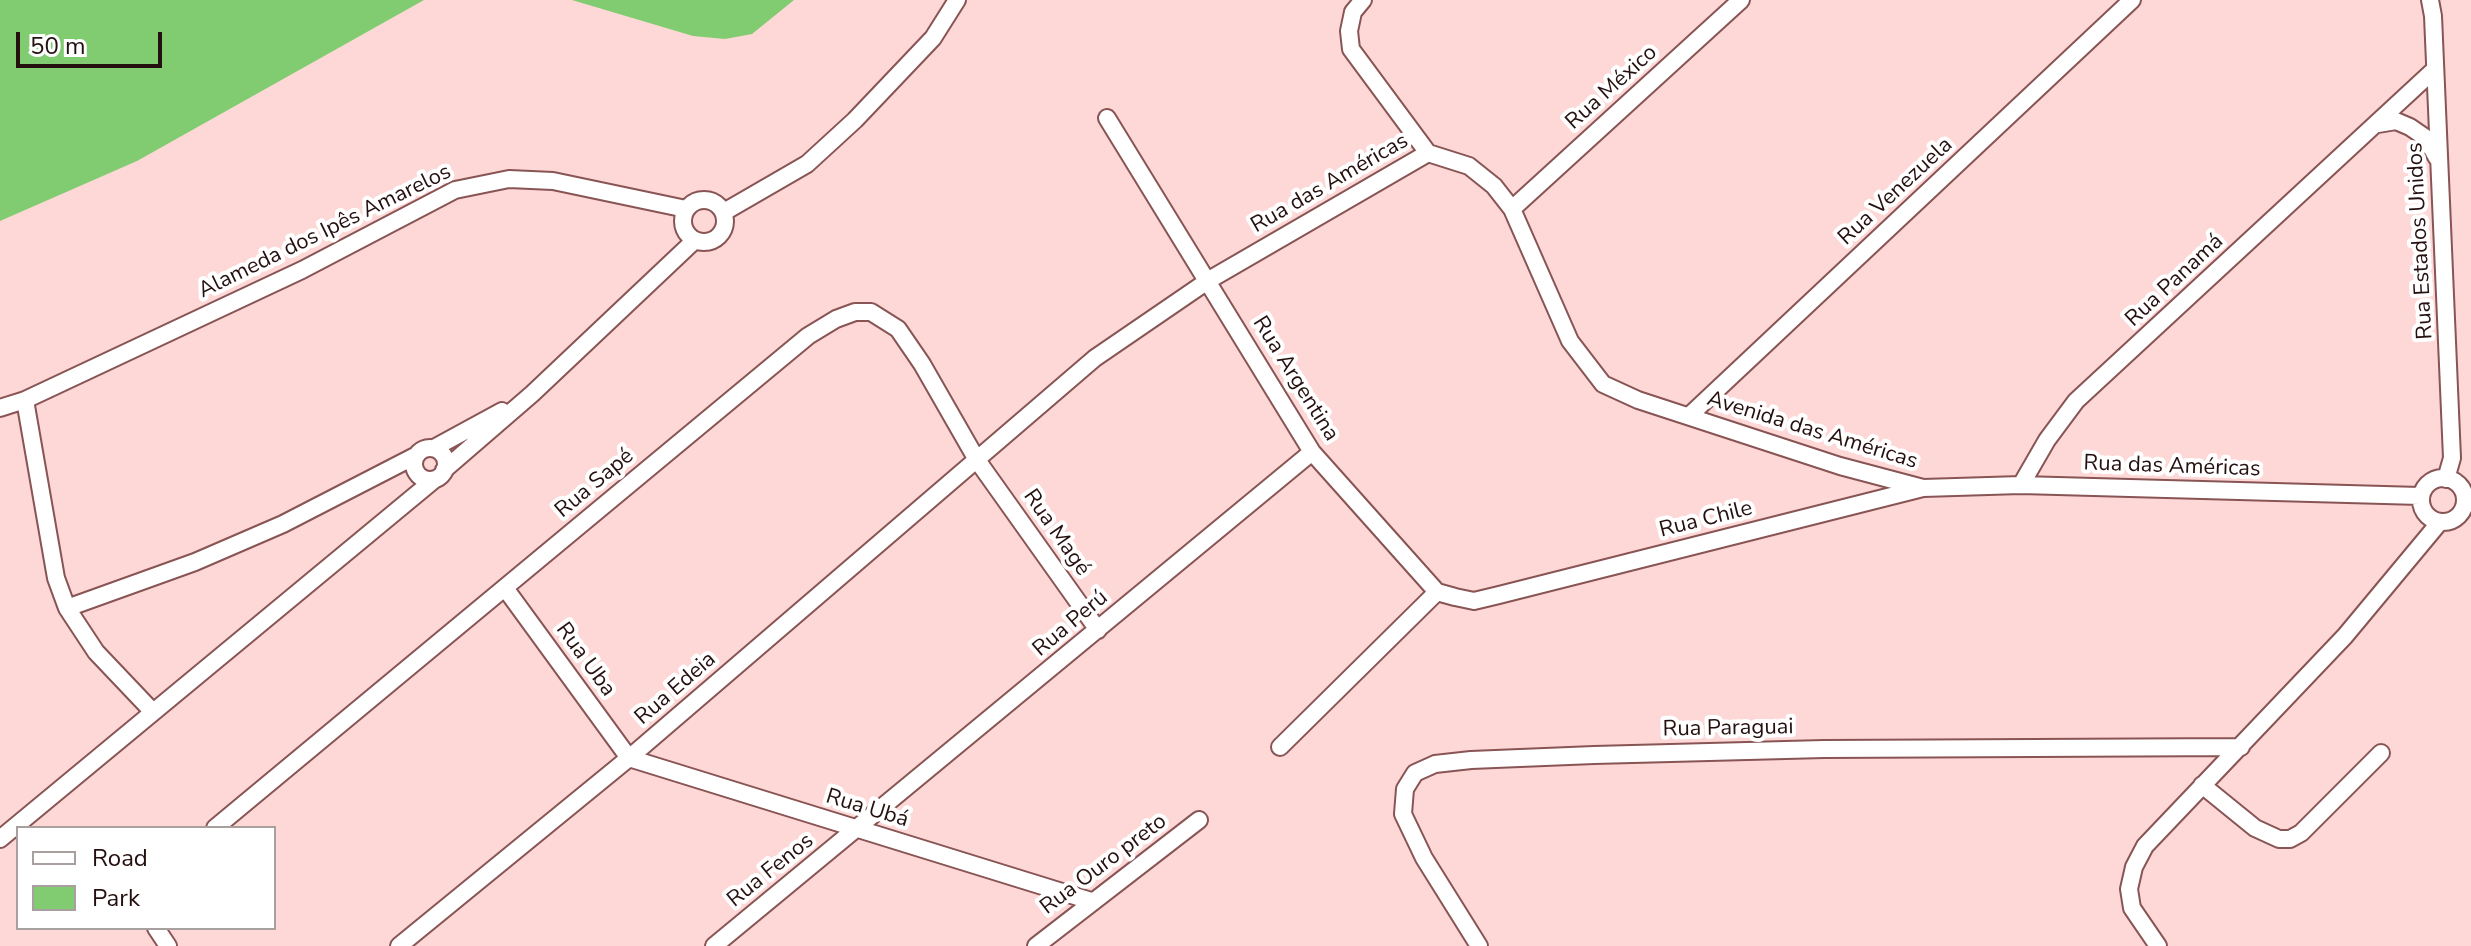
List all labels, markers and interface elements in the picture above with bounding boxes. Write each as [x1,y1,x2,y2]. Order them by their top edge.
scale bar [20,16,166,66]
text: 50 m [30,30,86,62]
street label: Rua México [1561,40,1663,136]
street label: Rua das Américas [1247,128,1413,240]
street label: Rua Venezuela [1833,132,1959,252]
street label: Rua Estados Unidos [2403,142,2439,340]
street label: Alameda dos Ipês Amarelos [194,159,456,305]
street label: Rua Panamá [2121,229,2229,333]
street label: Rua Argentina [1246,312,1344,446]
street label: Avenida das Américas [1704,386,1920,476]
street label: Rua Sapé [550,444,640,524]
street label: Rua das Américas [2083,451,2261,483]
street label: Rua Magé [1017,485,1095,581]
street label: Rua Chile [1657,496,1755,544]
street label: Rua Perú [1028,585,1114,663]
street label: Rua Uba [549,618,621,702]
street label: Rua Edeia [630,647,722,731]
street label: Rua Paraguai [1662,715,1794,743]
street label: Rua Ubá [823,784,911,834]
street label: Rua Ouro preto [1036,809,1172,921]
legend [16,826,276,930]
street label: Rua Fenos [723,828,819,914]
text: Road [92,842,148,874]
text: Park [92,882,140,914]

